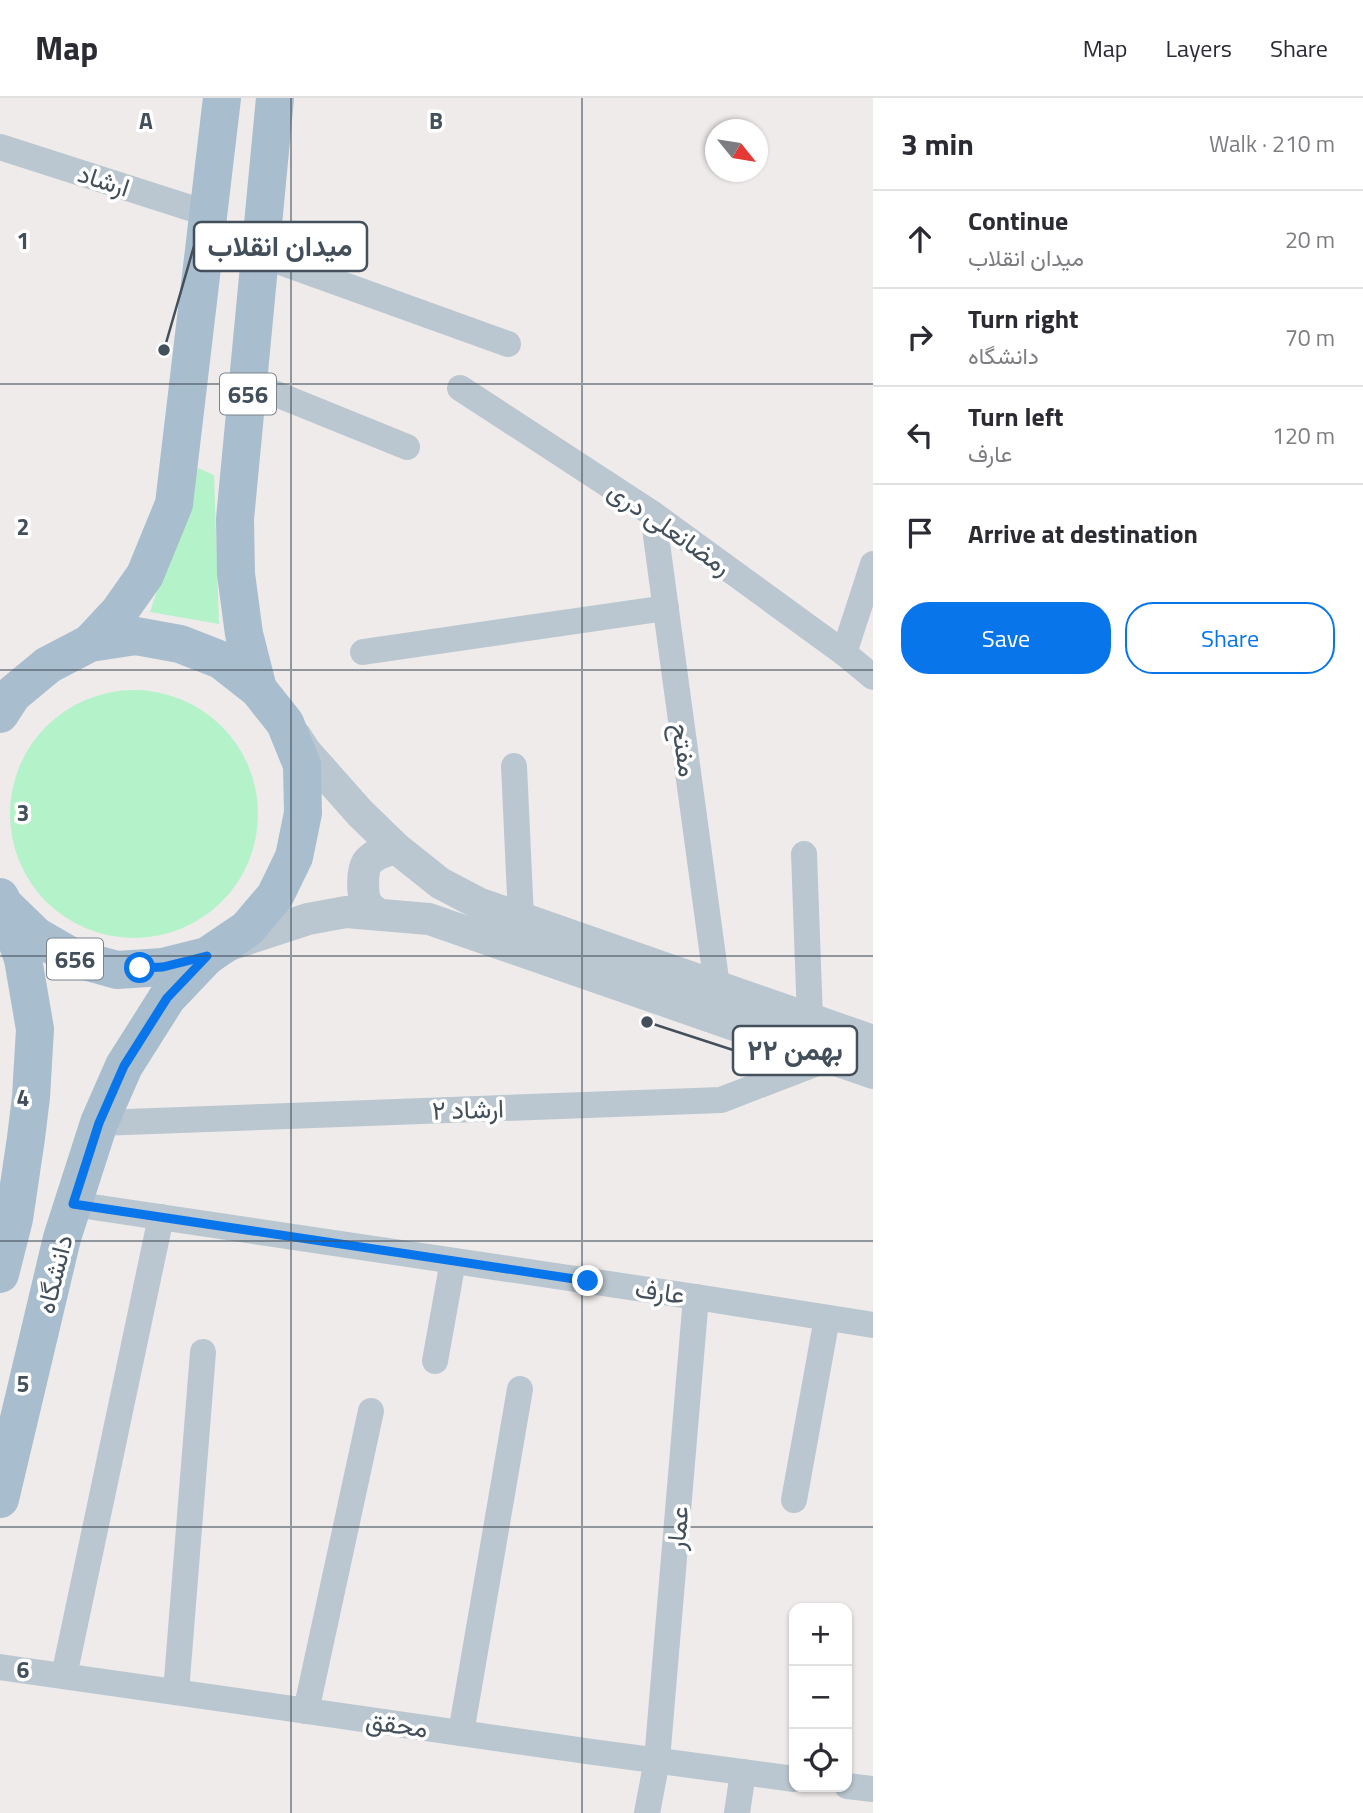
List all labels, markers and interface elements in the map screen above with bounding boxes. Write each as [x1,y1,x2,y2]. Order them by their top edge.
text: Map [35,23,98,73]
text: Map [1083,30,1128,66]
text: Layers [1166,30,1232,66]
text: Share [1270,30,1328,66]
text: A [139,103,153,138]
text: B [429,103,443,138]
north arrow [705,119,768,182]
text: 3 min [901,121,974,167]
text: Walk · 210 m [1209,126,1335,161]
street label: ارشاد [73,153,135,207]
text: Continue [968,201,1068,240]
icon: ahead [901,220,939,258]
callout: میدان انقلاب [194,222,367,271]
text: 20 m [1285,222,1335,257]
text: 1 [17,223,29,258]
text: میدان انقلاب [207,224,353,267]
text: میدان انقلاب [968,240,1084,275]
text: Turn right [968,299,1079,338]
icon: right [901,318,939,356]
text: 70 m [1285,320,1335,355]
text: دانشگاه [968,338,1039,373]
road number: 656 [220,374,276,414]
text: Turn left [968,397,1063,436]
icon: left [901,416,939,454]
text: 120 m [1272,418,1335,453]
text: عارف [968,436,1012,471]
street label: رمضانعلی دری [600,471,740,585]
text: 2 [17,509,29,544]
icon: arrive [901,514,939,552]
text: Arrive at destination [968,514,1198,553]
button: Save [901,602,1111,674]
button: Share [1125,602,1335,674]
street label: مفتح [662,721,708,779]
text: 3 [17,795,29,830]
road number: 656 [47,938,103,980]
route start [124,952,155,983]
callout: ۲۲ بهمن [733,1026,857,1075]
text: ۲۲ بهمن [747,1028,843,1071]
text: 4 [17,1080,29,1115]
street label: ارشاد ۲ [431,1088,505,1130]
street label: دانشگاه [25,1230,83,1318]
route end [572,1265,603,1296]
street label: عارف [633,1268,687,1314]
text: 5 [17,1366,29,1401]
street label: عمار [656,1504,698,1553]
map controls [789,1603,852,1792]
button: + [789,1603,852,1666]
text: 6 [17,1652,30,1687]
button: − [789,1666,852,1729]
street label: محقق [363,1700,431,1748]
button: locate [789,1729,852,1792]

